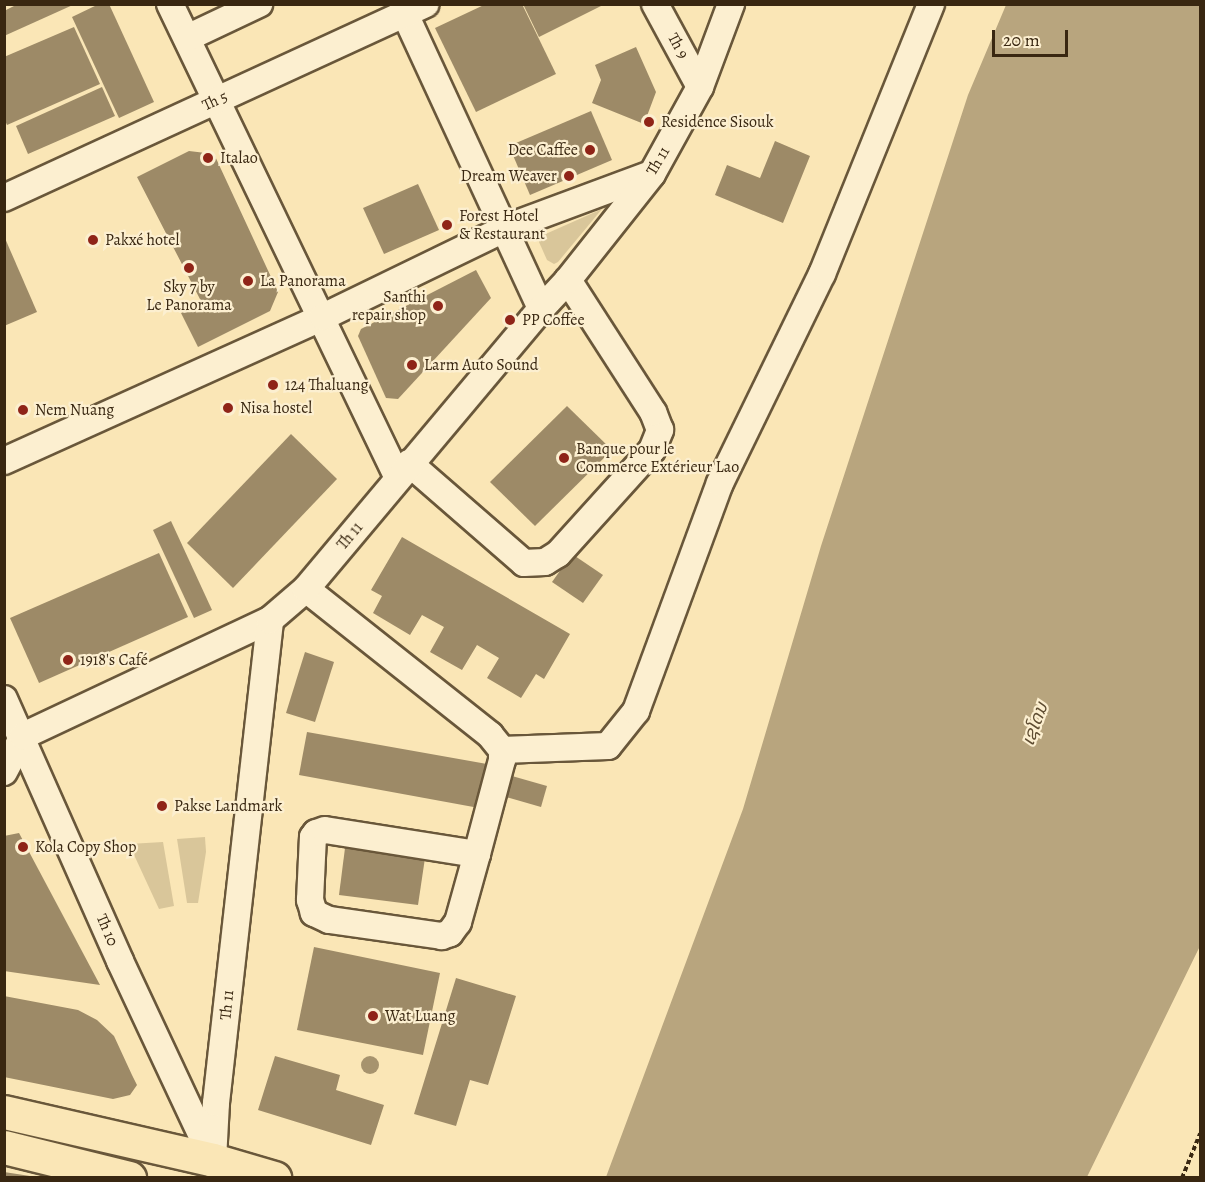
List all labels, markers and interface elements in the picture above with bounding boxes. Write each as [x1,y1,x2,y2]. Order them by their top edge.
scale bar [995,18,1072,56]
text: 20 m [1003,28,1040,52]
street label: Th 9 [663,30,693,62]
street label: Th 5 [199,87,231,115]
place label: Residence Sisouk [661,112,774,132]
marker: Residence Sisouk [642,115,656,129]
place label: Dee Caffee [508,140,578,160]
marker: Dee Caffee [583,143,597,157]
street label: Th 11 [642,143,674,179]
place label: Italao [220,148,258,168]
marker: Italao [201,151,215,165]
place label: Dream Weaver [460,166,557,186]
marker: Dream Weaver [562,169,576,183]
place label: Forest Hotel & Restaurant [459,206,545,244]
marker: Forest Hotel & Restaurant [440,218,454,232]
place label: Pakxé hotel [105,230,179,250]
marker: Pakxé hotel [86,233,100,247]
marker: Sky 7 by Le Panorama [182,261,196,275]
place label: La Panorama [260,271,346,291]
marker: La Panorama [241,274,255,288]
place label: Sky 7 by Le Panorama [146,277,232,315]
place label: Santhi repair shop [352,287,426,325]
marker: Santhi repair shop [431,299,445,313]
place label: PP Coffee [522,310,585,330]
marker: PP Coffee [503,313,517,327]
place label: Larm Auto Sound [424,355,538,375]
marker: Larm Auto Sound [405,358,419,372]
place label: 124 Thaluang [285,375,369,395]
marker: 124 Thaluang [266,378,280,392]
place label: Nisa hostel [240,398,312,418]
place label: Nem Nuang [35,400,114,420]
marker: Nisa hostel [221,401,235,415]
marker: Nem Nuang [16,403,30,417]
place label: Banque pour le Commerce Extérieur Lao [576,439,739,477]
marker: Banque pour le Commerce Extérieur Lao [557,451,571,465]
street label: Th 11 [333,518,367,554]
place label: 1918's Café [80,650,148,670]
marker: 1918's Café [61,653,75,667]
water label: ເຊໂດນ [1017,700,1053,748]
place label: Pakse Landmark [174,796,282,816]
marker: Pakse Landmark [155,799,169,813]
place label: Kola Copy Shop [35,837,137,857]
marker: Kola Copy Shop [16,840,30,854]
street label: Th 10 [92,911,122,949]
street label: Th 11 [216,989,238,1021]
place label: Wat Luang [385,1006,456,1026]
marker: Wat Luang [366,1009,380,1023]

